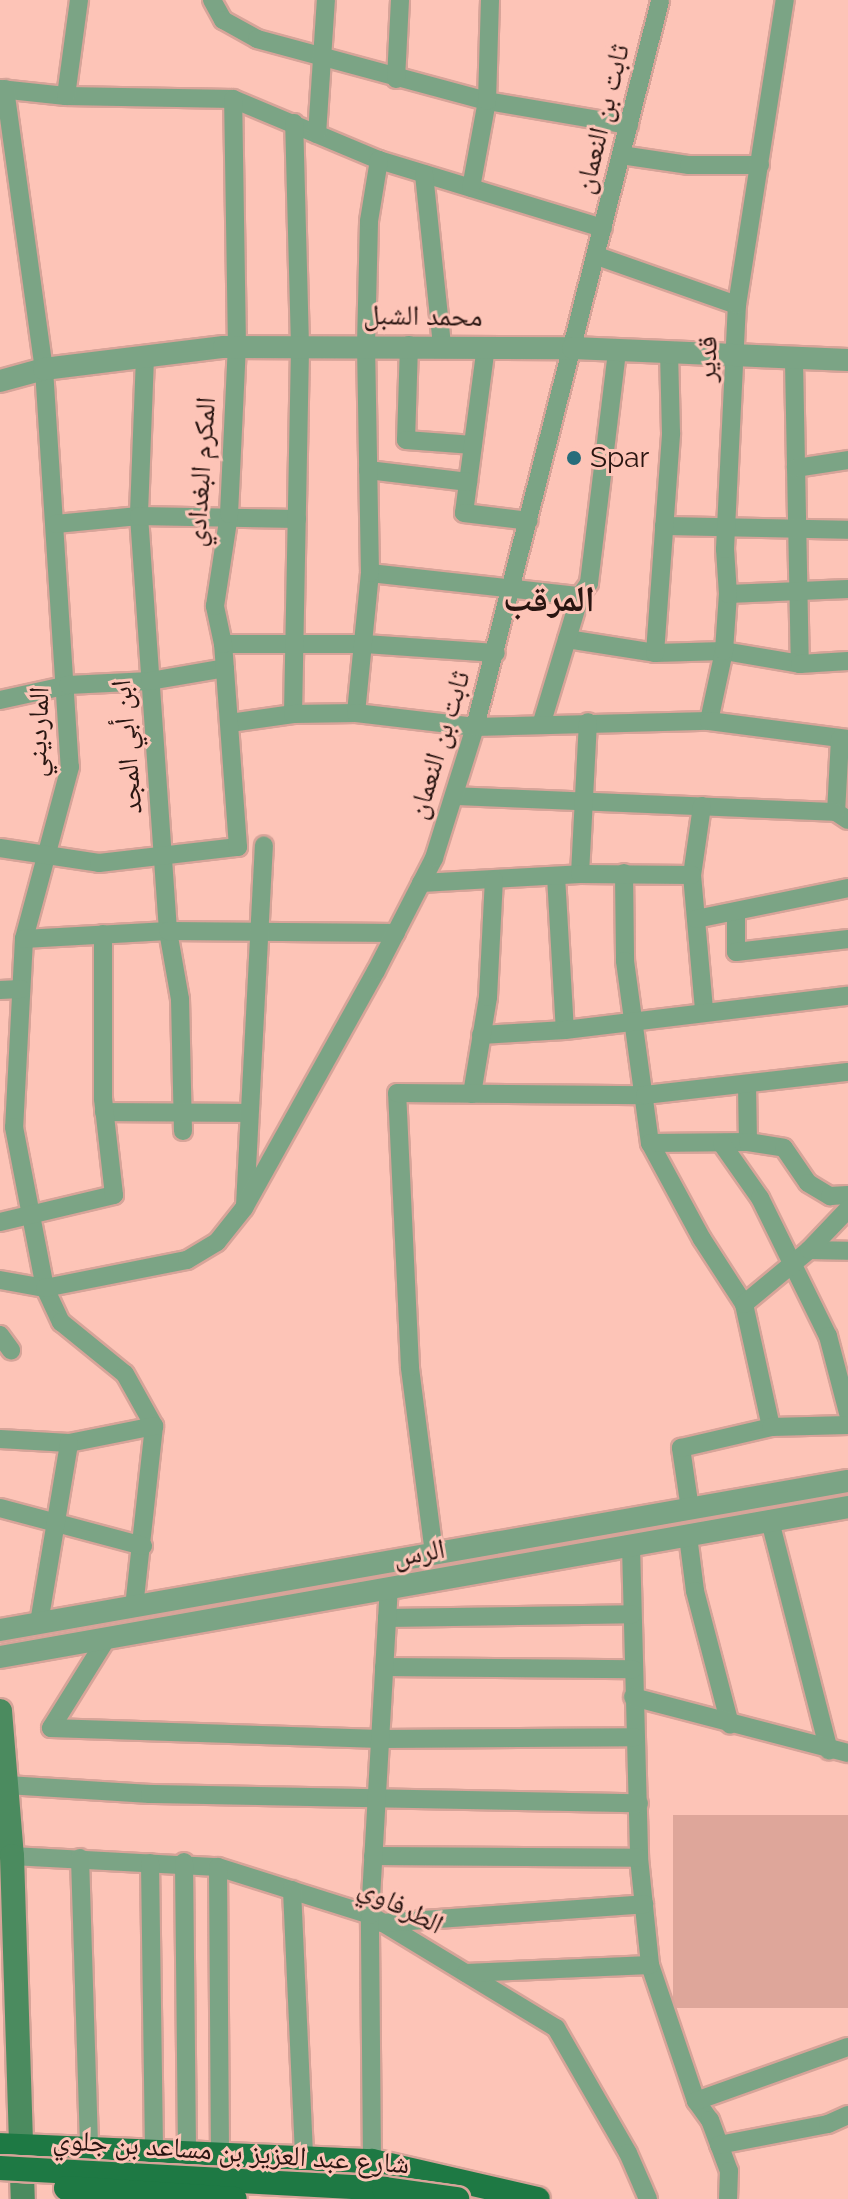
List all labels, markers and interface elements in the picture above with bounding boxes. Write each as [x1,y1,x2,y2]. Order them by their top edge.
street label: ثابت بن النعمان [567,41,637,197]
street label: محمد الشبل [363,298,483,334]
street label: قدير [689,335,725,383]
street label: المكرم البغدادي [179,396,223,548]
place label: Spar [590,441,649,475]
marker: Spar [565,449,583,467]
district label: المرقب [503,577,595,621]
street label: ثابت بن النعمان [401,667,477,823]
street label: ابن أبي المجد [104,678,150,816]
street label: المارديني [20,686,56,778]
street label: الرس [390,1532,448,1574]
street label: الطرفاوي [353,1870,449,1942]
street label: شارع عبد العزيز بن مساعد بن جلوي [52,2123,410,2181]

